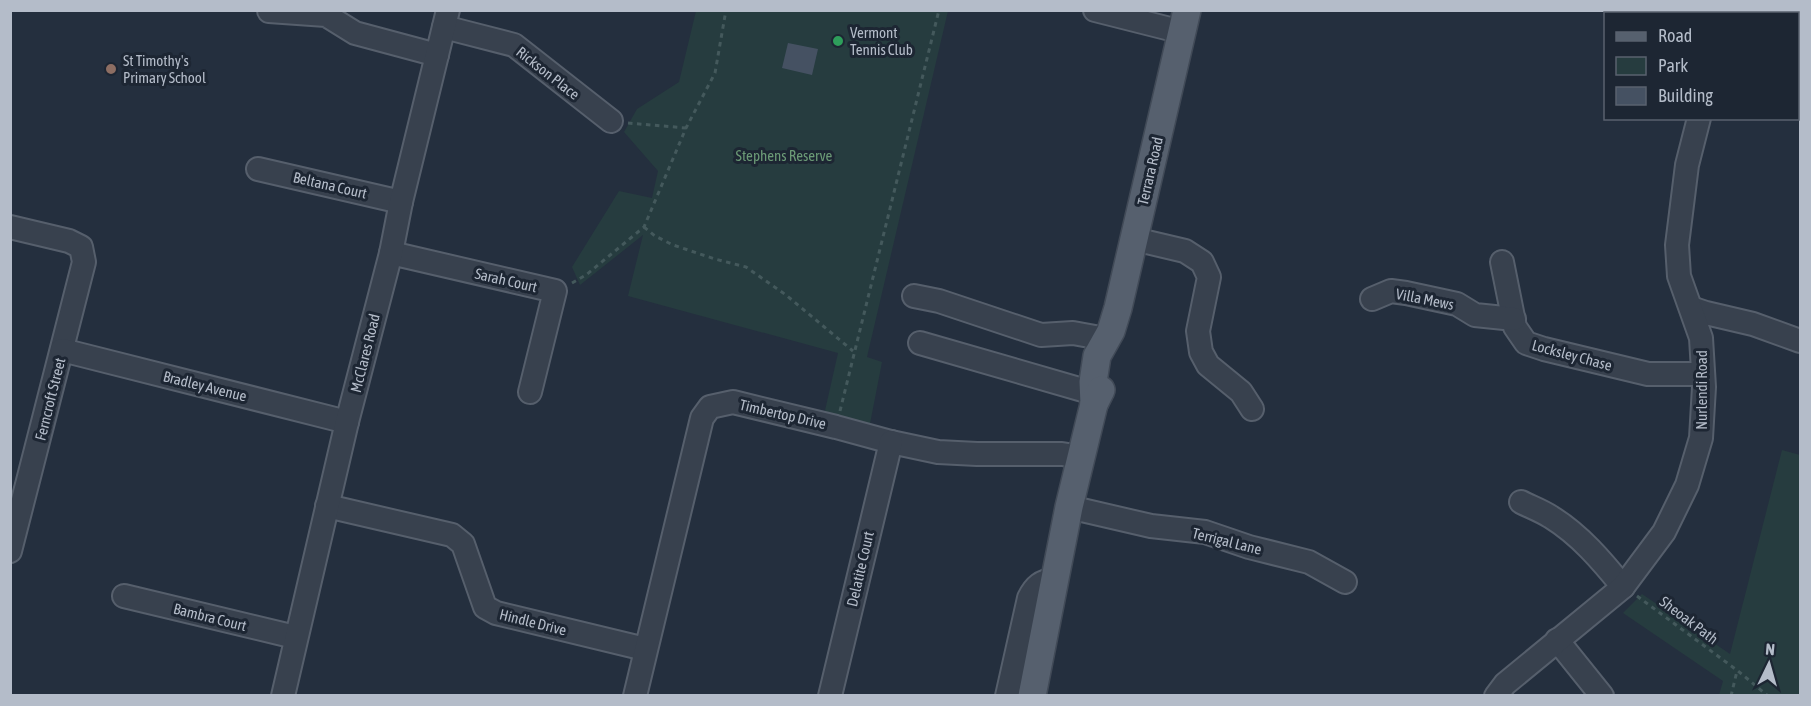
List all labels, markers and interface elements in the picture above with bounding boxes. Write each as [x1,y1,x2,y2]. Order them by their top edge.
legend [1604,12,1799,120]
place label: Vermont Tennis Club [850,24,913,58]
text: Road [1658,25,1692,46]
marker: Vermont Tennis Club [831,34,845,48]
street label: Rickson Place [513,43,583,103]
place label: St Timothy's Primary School [123,52,206,86]
text: Park [1658,55,1688,76]
marker: St Timothy's Primary School [104,62,118,76]
text: Building [1658,85,1713,106]
street label: Terrara Road [1134,135,1166,207]
park label: Stephens Reserve [736,147,833,164]
street label: Beltana Court [291,168,369,202]
street label: Sarah Court [473,265,539,295]
street label: Villa Mews [1395,285,1455,313]
street label: McClares Road [347,312,383,394]
street label: Locksley Chase [1530,336,1614,374]
street label: Nurlendi Road [1693,350,1710,430]
street label: Ferncroft Street [32,356,68,442]
street label: Bradley Avenue [161,367,249,405]
street label: Timbertop Drive [738,396,828,432]
street label: Terrigal Lane [1191,524,1264,558]
street label: Delatite Court [843,530,877,608]
street label: Sheoak Path [1656,593,1722,647]
street label: Bambra Court [172,600,248,634]
street label: Hindle Drive [498,605,568,639]
north arrow [1739,634,1799,694]
text: N [1765,640,1776,658]

